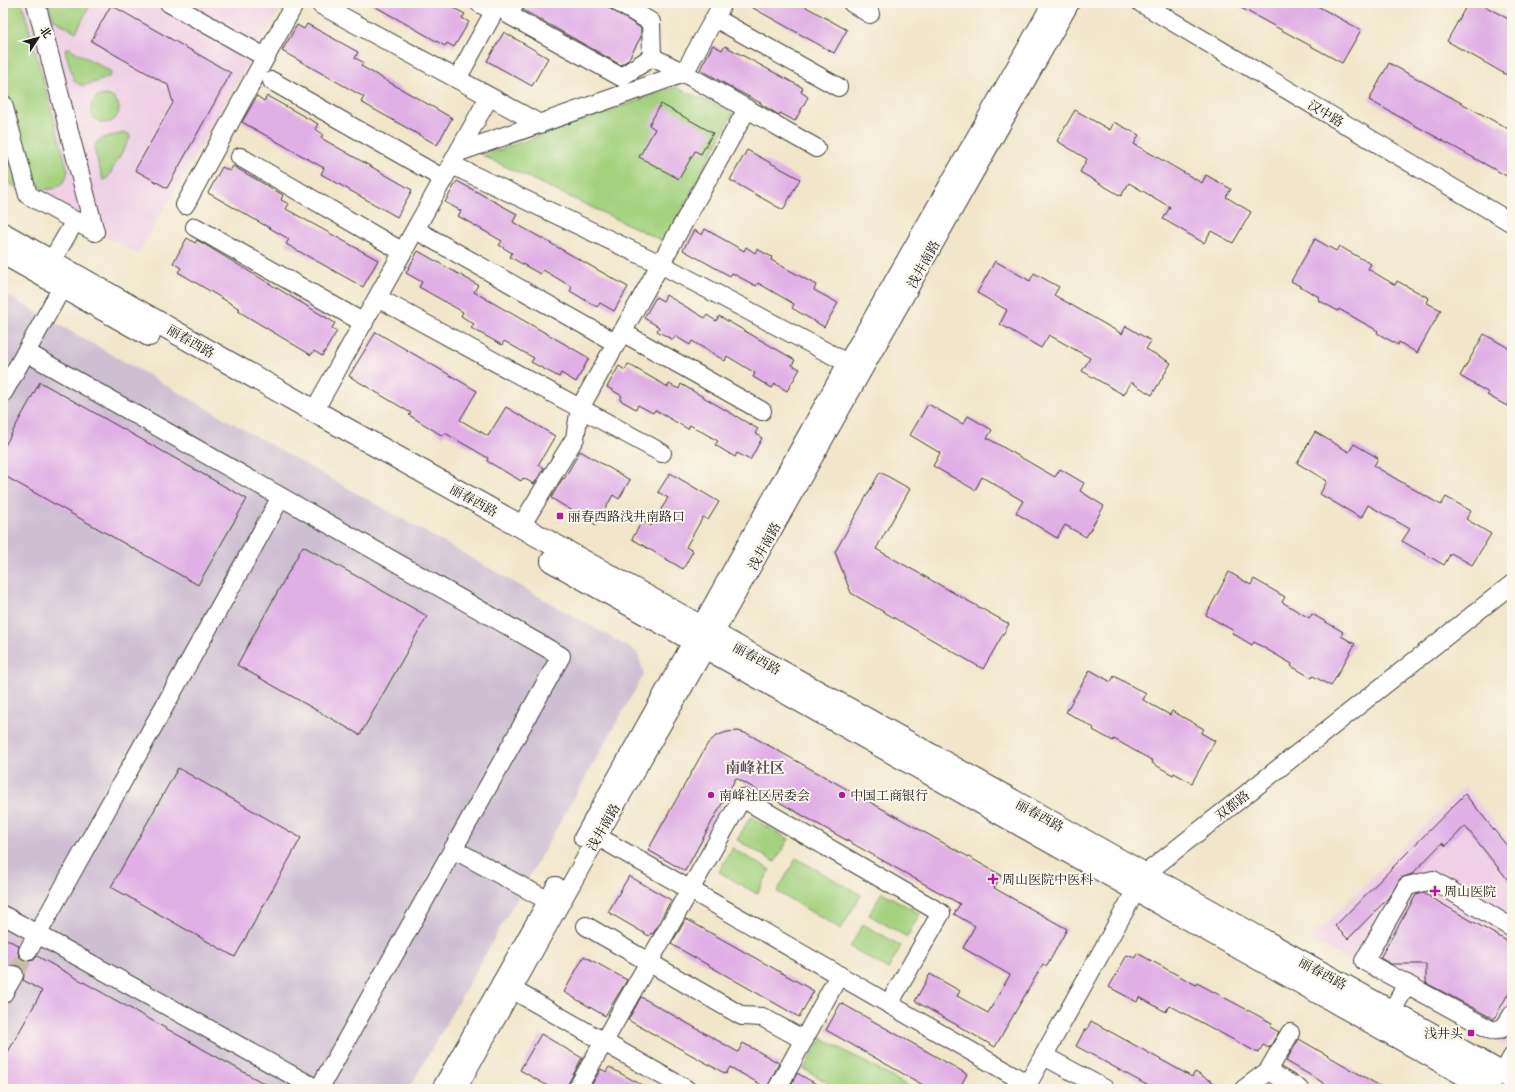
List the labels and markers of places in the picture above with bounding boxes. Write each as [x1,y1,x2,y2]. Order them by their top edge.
place label: 丽春西路浅井南路口 [568,508,685,526]
marker: 丽春西路浅井南路口 [555,511,565,521]
place label: 南峰社区居委会 [719,787,810,805]
place label: 中国工商银行 [850,787,928,805]
marker: 南峰社区居委会 [706,790,716,800]
marker: 中国工商银行 [837,790,847,800]
place label: 周山医院中医科 [1002,871,1093,889]
marker: 周山医院中医科 [987,873,999,885]
place label: 周山医院 [1444,883,1496,901]
marker: 周山医院 [1429,885,1441,897]
place label: 浅井头 [1424,1025,1463,1043]
marker: 浅井头 [1466,1028,1476,1038]

